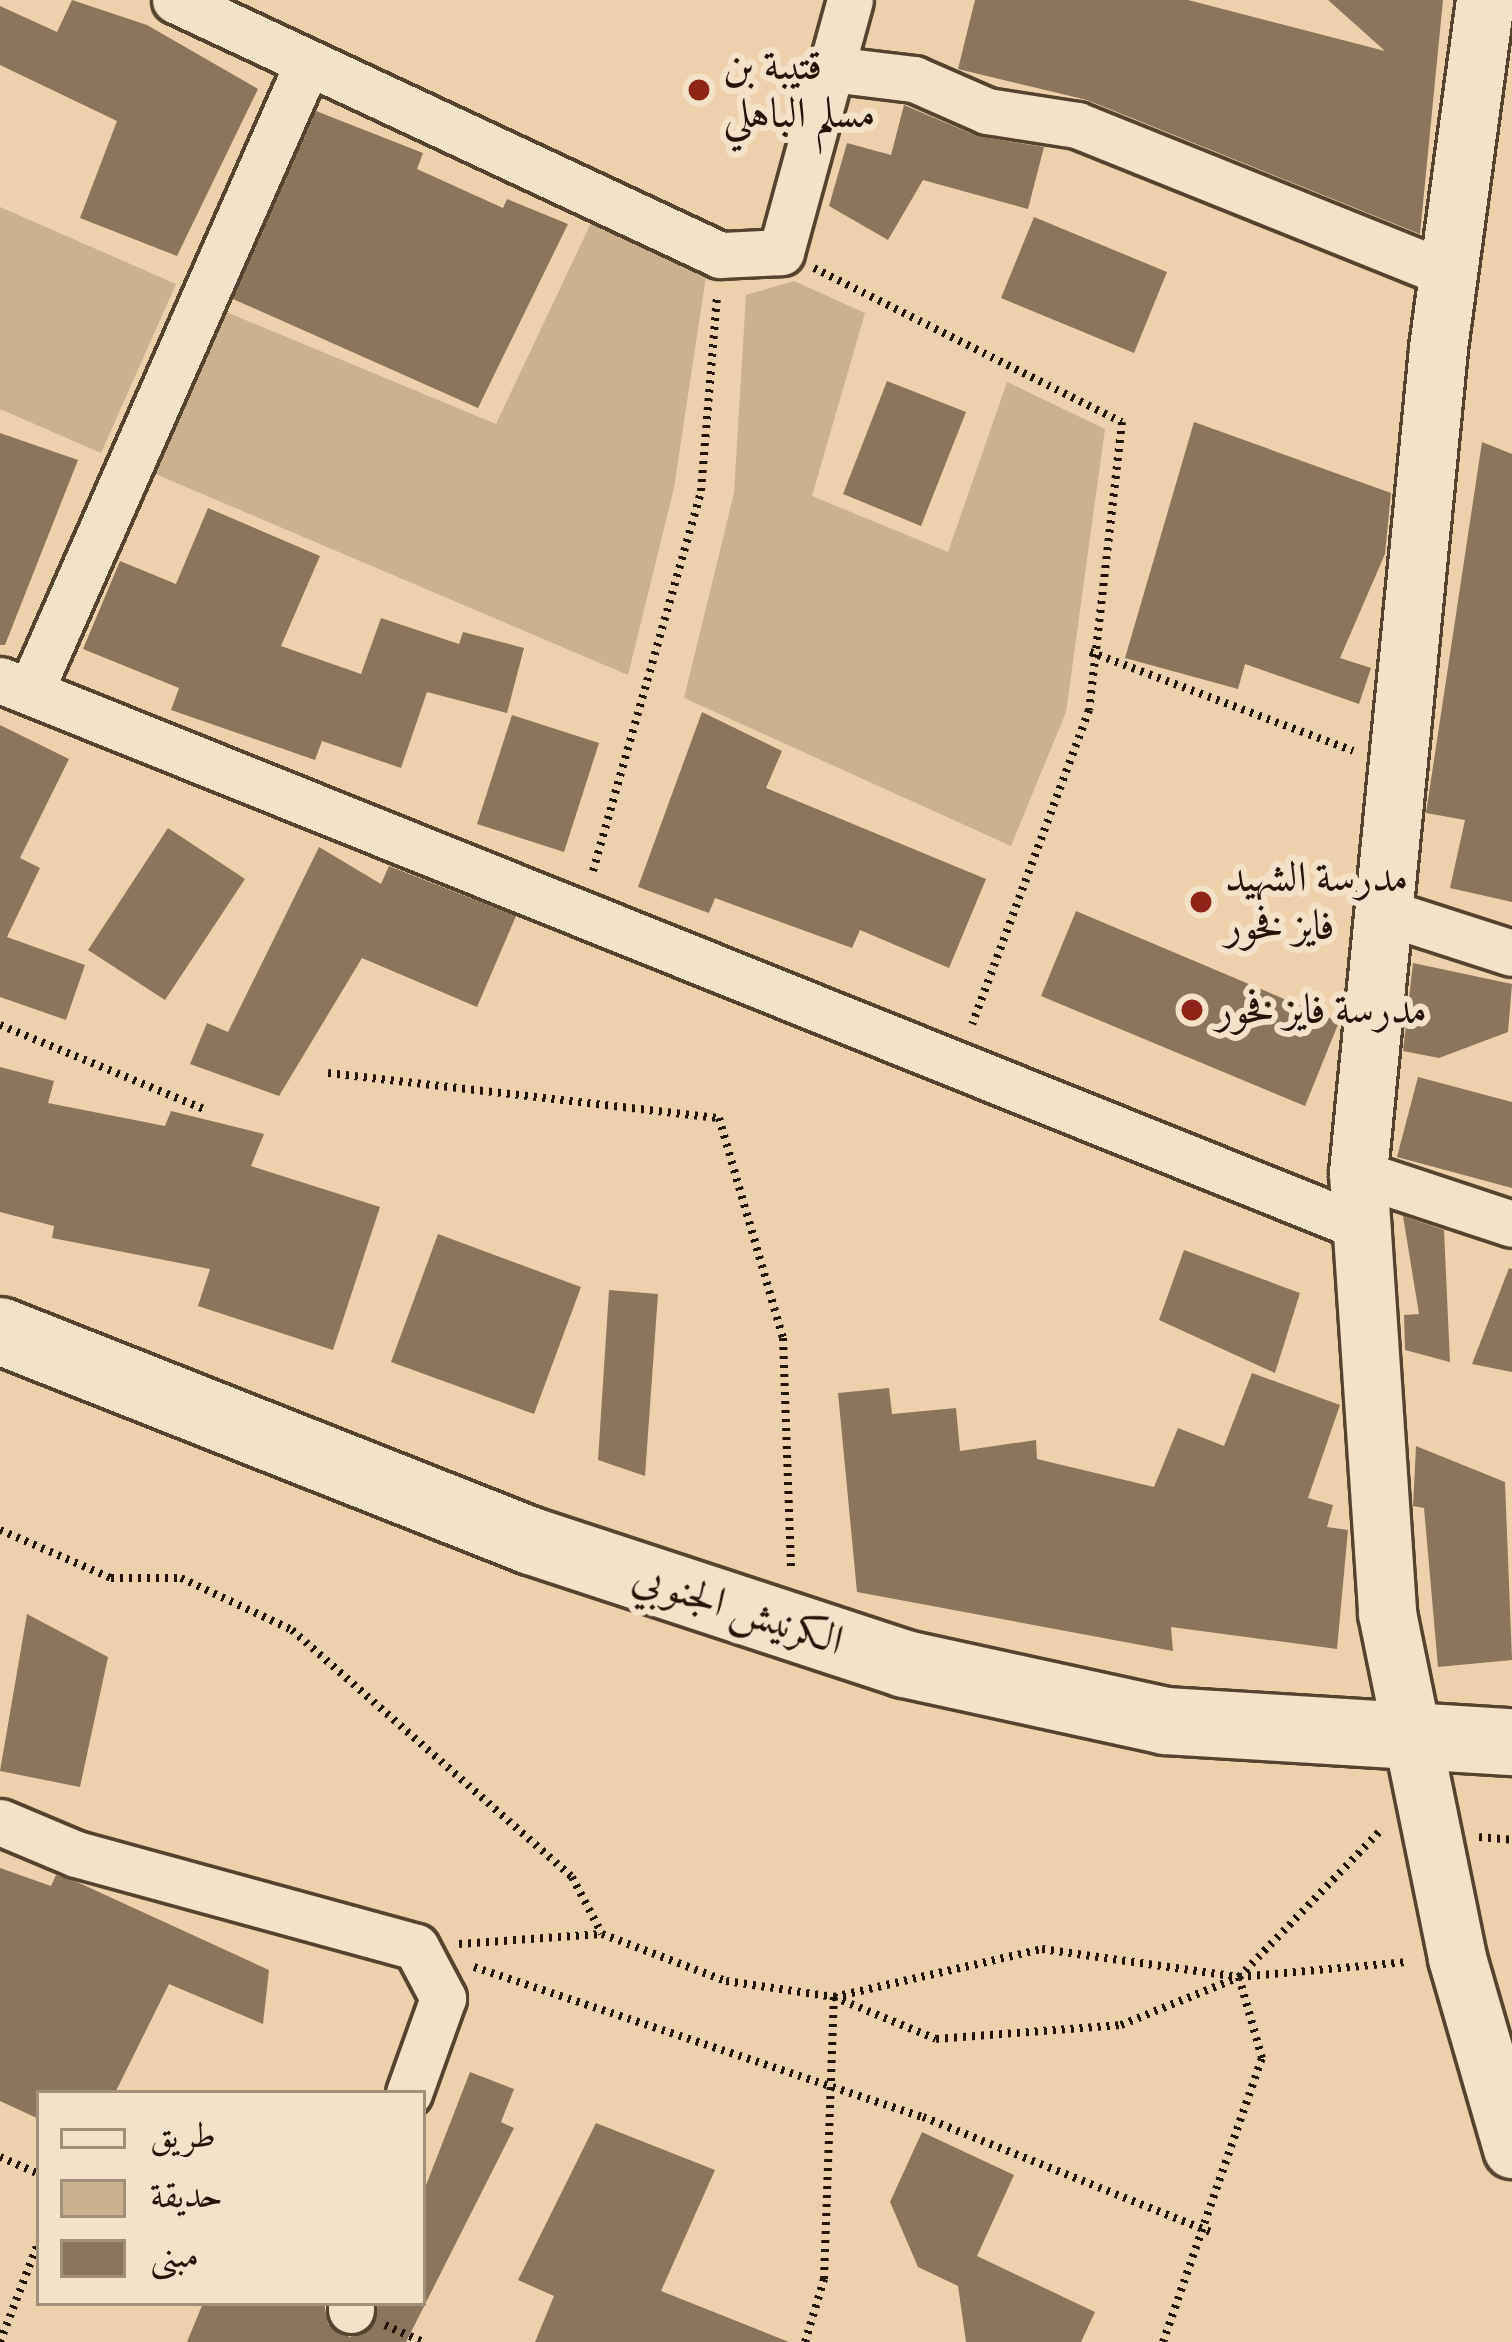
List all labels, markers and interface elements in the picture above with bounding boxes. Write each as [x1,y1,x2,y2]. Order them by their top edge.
place label: قتيبة بن مسلم الباهلي [723,41,876,140]
marker: قتيبة بن مسلم الباهلي [686,77,712,103]
place label: مدرسة الشهيد فايز فخور [1225,853,1408,952]
marker: مدرسة الشهيد فايز فخور [1188,889,1214,915]
place label: مدرسة فايز فخور [1216,985,1427,1035]
marker: مدرسة فايز فخور [1179,997,1205,1023]
street label: الكرنيش الجنوبي [626,1551,850,1667]
legend [36,2090,426,2306]
text: طريق [150,2113,216,2158]
text: حديقة [150,2173,223,2218]
text: مبنى [150,2233,199,2278]

